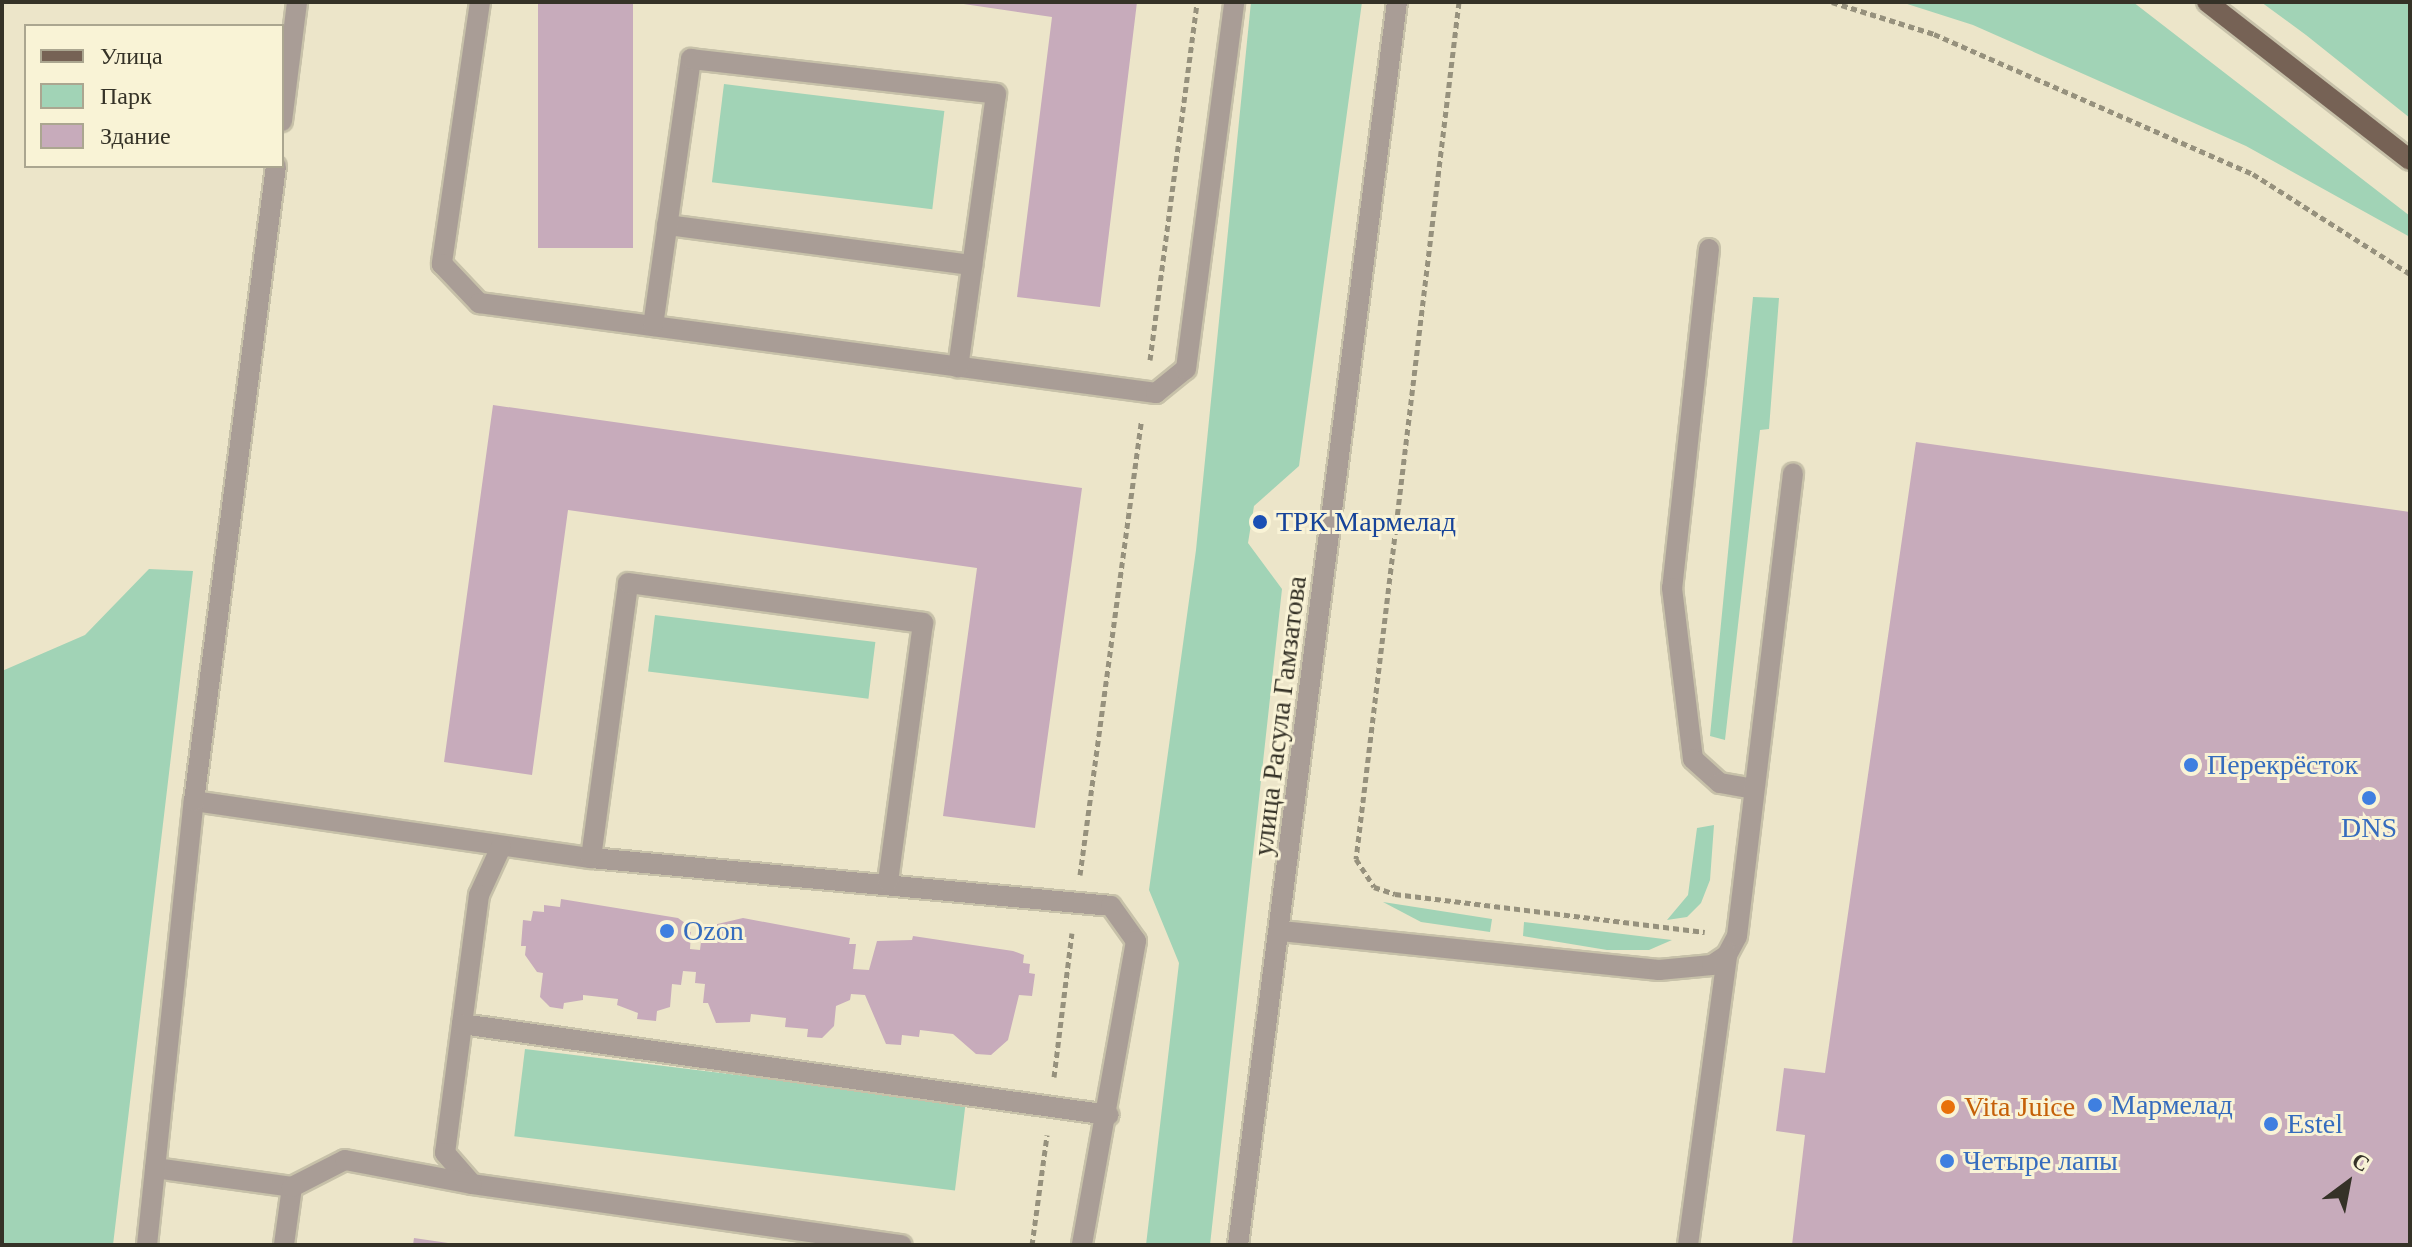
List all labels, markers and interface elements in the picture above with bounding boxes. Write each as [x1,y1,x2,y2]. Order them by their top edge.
legend [24,24,284,168]
text: Улица [100,43,163,69]
text: Парк [100,83,152,109]
text: Здание [100,123,171,149]
place label: ТРК Мармелад [1276,505,1456,539]
marker: ТРК Мармелад [1251,513,1269,531]
street label: улица Расула Гамзатова [1246,574,1314,858]
place label: Перекрёсток [2207,748,2358,782]
marker: Перекрёсток [2182,756,2200,774]
marker: DNS [2360,789,2378,807]
place label: DNS [2341,811,2397,845]
place label: Ozon [683,914,744,948]
marker: Ozon [658,922,676,940]
place label: Мармелад [2111,1088,2233,1122]
place label: Vita Juice [1964,1090,2075,1124]
marker: Мармелад [2086,1096,2104,1114]
marker: Vita Juice [1939,1098,1957,1116]
place label: Estel [2287,1107,2343,1141]
marker: Estel [2262,1115,2280,1133]
north arrow [2308,1143,2388,1223]
place label: Четыре лапы [1963,1144,2118,1178]
text: С [2348,1147,2374,1177]
marker: Четыре лапы [1938,1152,1956,1170]

